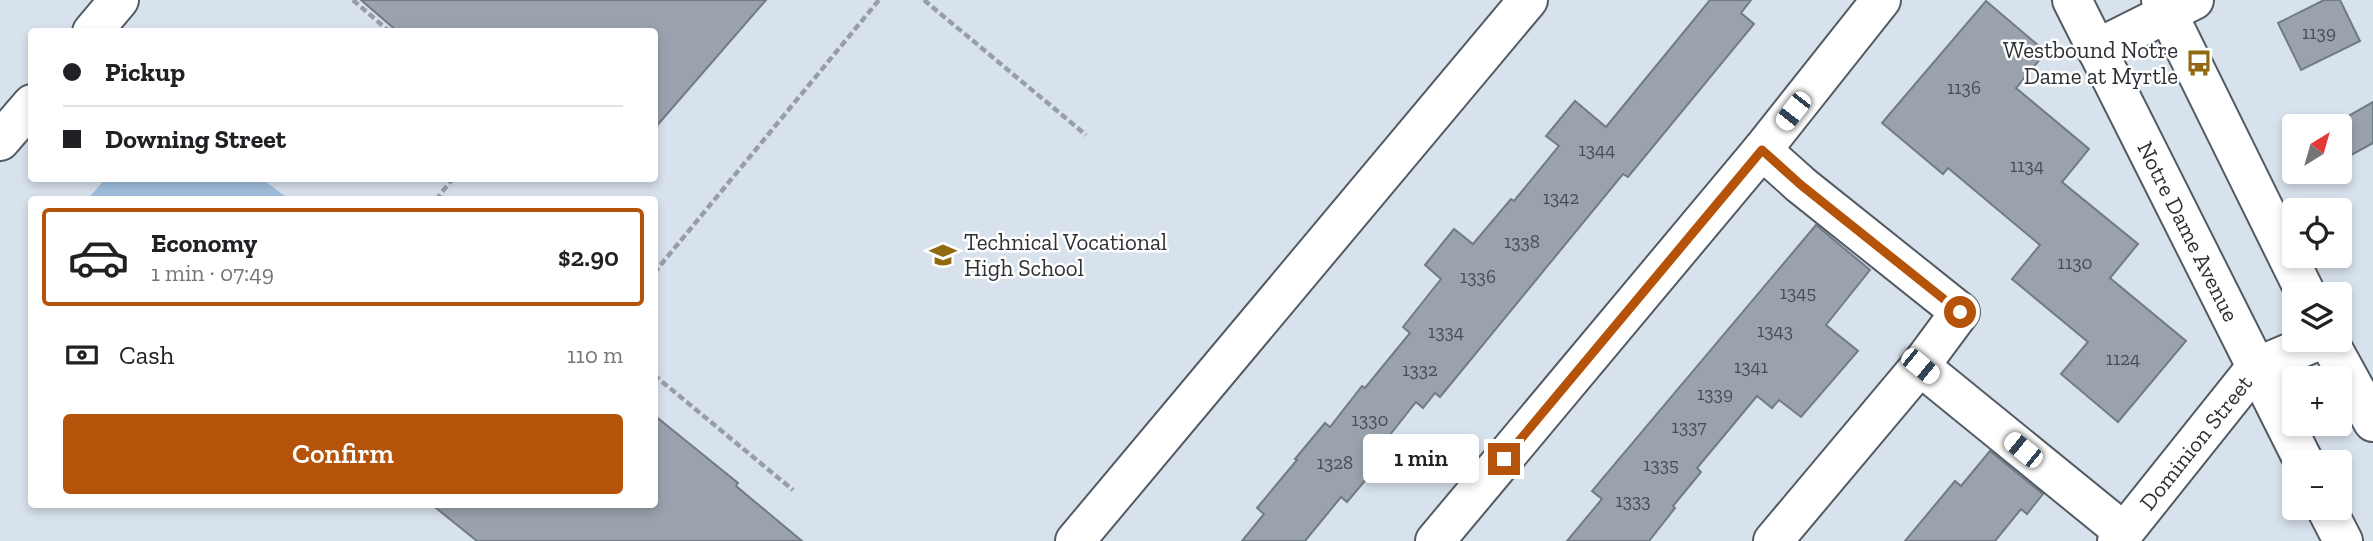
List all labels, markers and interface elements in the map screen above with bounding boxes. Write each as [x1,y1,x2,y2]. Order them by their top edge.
house number: 1139 [2302,21,2336,44]
place label: Westbound Notre Dame at Myrtle [2003,36,2178,90]
bus stop icon: Westbound Notre Dame at Myrtle [2184,48,2214,78]
text: Pickup [105,56,185,88]
house number: 1136 [1947,76,1981,99]
car [1772,88,1815,134]
north arrow [2282,114,2352,184]
map controls [2282,114,2352,520]
text: Downing Street [105,123,286,155]
street label: Notre Dame Avenue [2131,137,2245,326]
house number: 1344 [1578,138,1616,161]
house number: 1134 [2010,154,2044,177]
house number: 1342 [1543,186,1579,209]
button: locate [2282,198,2352,268]
icon: car [67,226,130,289]
text: Economy [151,227,257,259]
place label: Technical Vocational High School [964,228,1167,282]
house number: 1338 [1504,230,1540,253]
school or university icon: Technical Vocational High School [928,240,958,270]
text: $2.90 [558,241,619,273]
house number: 1130 [2058,251,2092,274]
text: 1 min · 07:49 [151,259,274,287]
house number: 1336 [1460,265,1496,288]
house number: 1345 [1780,281,1816,304]
button: layers [2282,282,2352,352]
route start [1944,296,1976,328]
house number: 1343 [1757,319,1793,342]
house number: 1334 [1428,320,1464,343]
icon: cash [63,336,101,374]
text: Cash [119,339,174,371]
text: 110 m [567,341,623,369]
car [1898,345,1943,387]
house number: 1124 [2106,347,2140,370]
house number: 1341 [1734,355,1768,378]
house number: 1332 [1402,358,1438,381]
button: + [2282,366,2352,436]
street label: Dominion Street [2133,369,2258,516]
house number: 1339 [1697,382,1733,405]
house number: 1330 [1352,408,1388,431]
button: Confirm [63,414,623,494]
house number: 1337 [1672,415,1706,438]
car [2001,429,2046,471]
callout: 1 min [1364,434,1480,484]
route end [1488,443,1520,475]
text: 1 min [1394,444,1448,472]
button: − [2282,450,2352,520]
house number: 1328 [1317,451,1353,474]
house number: 1335 [1643,453,1679,476]
house number: 1333 [1615,489,1651,512]

